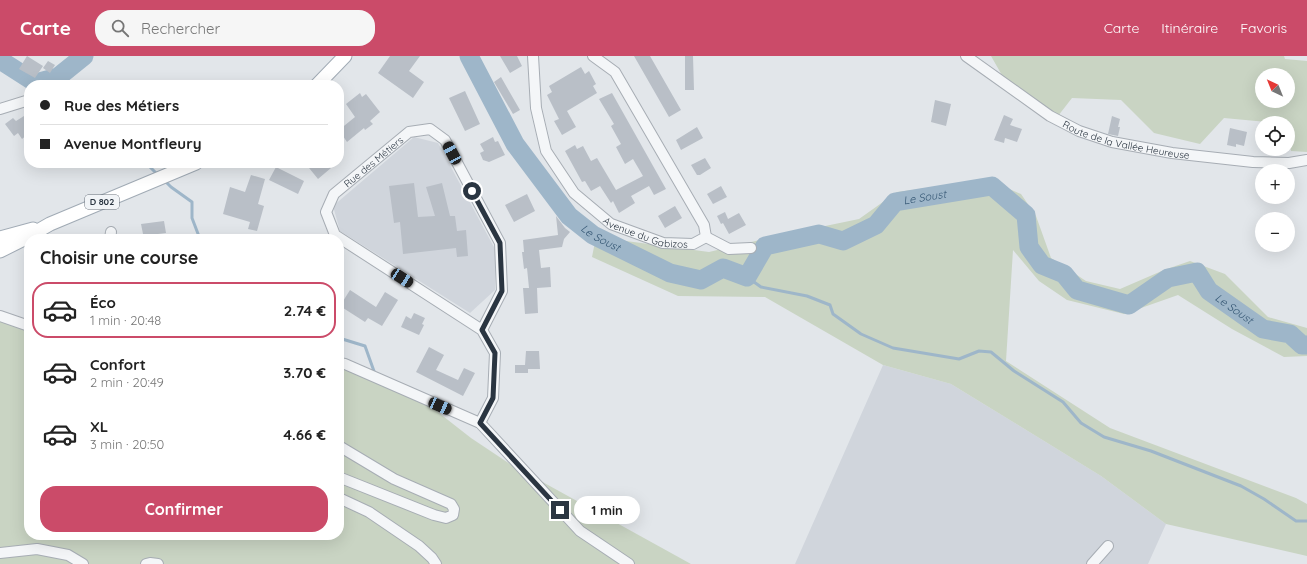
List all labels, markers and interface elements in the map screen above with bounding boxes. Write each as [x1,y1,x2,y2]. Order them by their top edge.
search box [95,10,375,46]
text: Carte [20,16,71,40]
icon: search [109,17,131,39]
text: Rechercher [141,19,220,38]
text: Carte [1104,19,1139,37]
text: Itinéraire [1161,19,1218,37]
text: Favoris [1240,19,1287,37]
north arrow [1255,68,1295,108]
map controls [1255,68,1295,252]
text: Rue des Métiers [64,96,179,115]
button: locate [1255,116,1295,156]
street label: Route de la Vallée Heureuse [1060,118,1191,162]
street label: Rue des Métiers [341,133,406,190]
text: Avenue Montfleury [64,134,201,153]
car [441,140,463,166]
button: + [1255,164,1295,204]
route start [463,182,481,200]
water label: Le Soust [902,186,948,208]
road number: D 802 [85,195,119,209]
button: − [1255,212,1295,252]
street label: Avenue du Gabizos [600,214,688,251]
water label: Le Soust [578,221,624,255]
text: Choisir une course [40,246,198,269]
car [389,266,415,290]
water label: Le Soust [1212,291,1257,328]
icon: car [42,292,78,328]
text: Éco [90,293,116,312]
text: 2.74 € [284,301,326,320]
text: 1 min · 20:48 [90,312,161,328]
icon: car [42,354,78,390]
text: Confort [90,355,146,374]
text: 3.70 € [283,363,326,382]
text: 2 min · 20:49 [90,374,164,390]
car [427,396,453,416]
icon: car [42,416,78,452]
text: XL [90,417,108,436]
text: 4.66 € [283,425,326,444]
text: 3 min · 20:50 [90,436,164,452]
button: Confirmer [40,486,328,532]
callout: 1 min [574,496,640,524]
route end [551,501,569,519]
text: 1 min [591,502,623,518]

